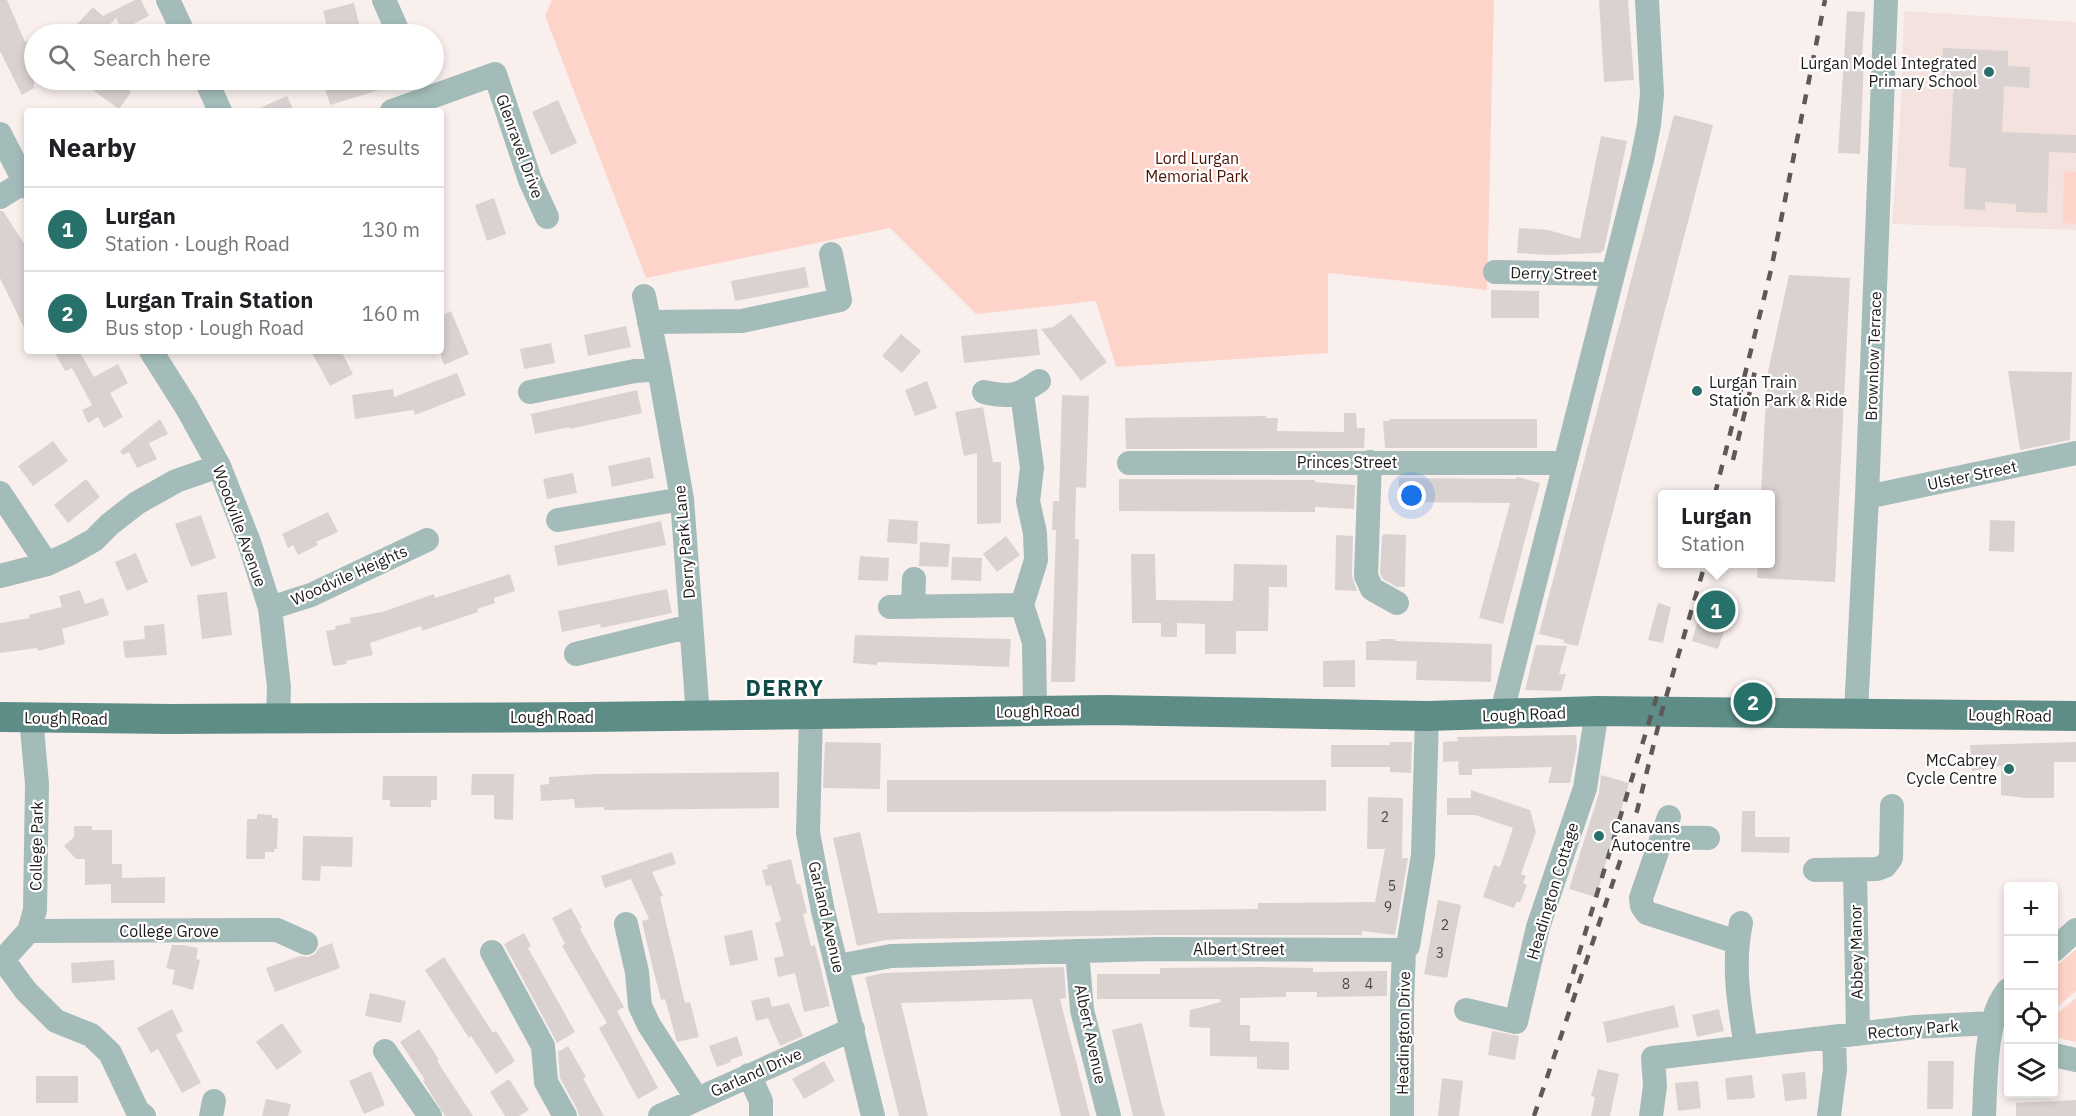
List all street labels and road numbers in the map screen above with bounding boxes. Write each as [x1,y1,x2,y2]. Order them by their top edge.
street label: Glenravel Drive [492,91,548,201]
street label: Derry Street [1510,262,1598,284]
street label: Brownlow Terrace [1861,291,1885,421]
street label: Princes Street [1297,452,1397,472]
street label: Ulster Street [1926,456,2018,494]
street label: Woodville Avenue [209,463,271,590]
street label: Derry Park Lane [669,484,699,600]
street label: Woodvile Heights [288,540,410,610]
street label: Lough Road [996,700,1080,722]
street label: Lough Road [1482,703,1566,725]
street label: Lough Road [1968,704,2052,726]
street label: Lough Road [24,707,108,729]
street label: Lough Road [510,707,594,727]
street label: College Park [25,800,47,891]
street label: Headington Cottage [1522,820,1582,962]
street label: Garland Avenue [804,859,850,975]
street label: Abbey Manor [1845,904,1867,1000]
street label: College Grove [119,921,219,941]
street label: Albert Street [1193,939,1285,959]
street label: Headington Drive [1392,971,1414,1095]
street label: Albert Avenue [1071,982,1111,1086]
street label: Rectory Park [1867,1015,1960,1043]
street label: Garland Drive [707,1043,805,1101]

